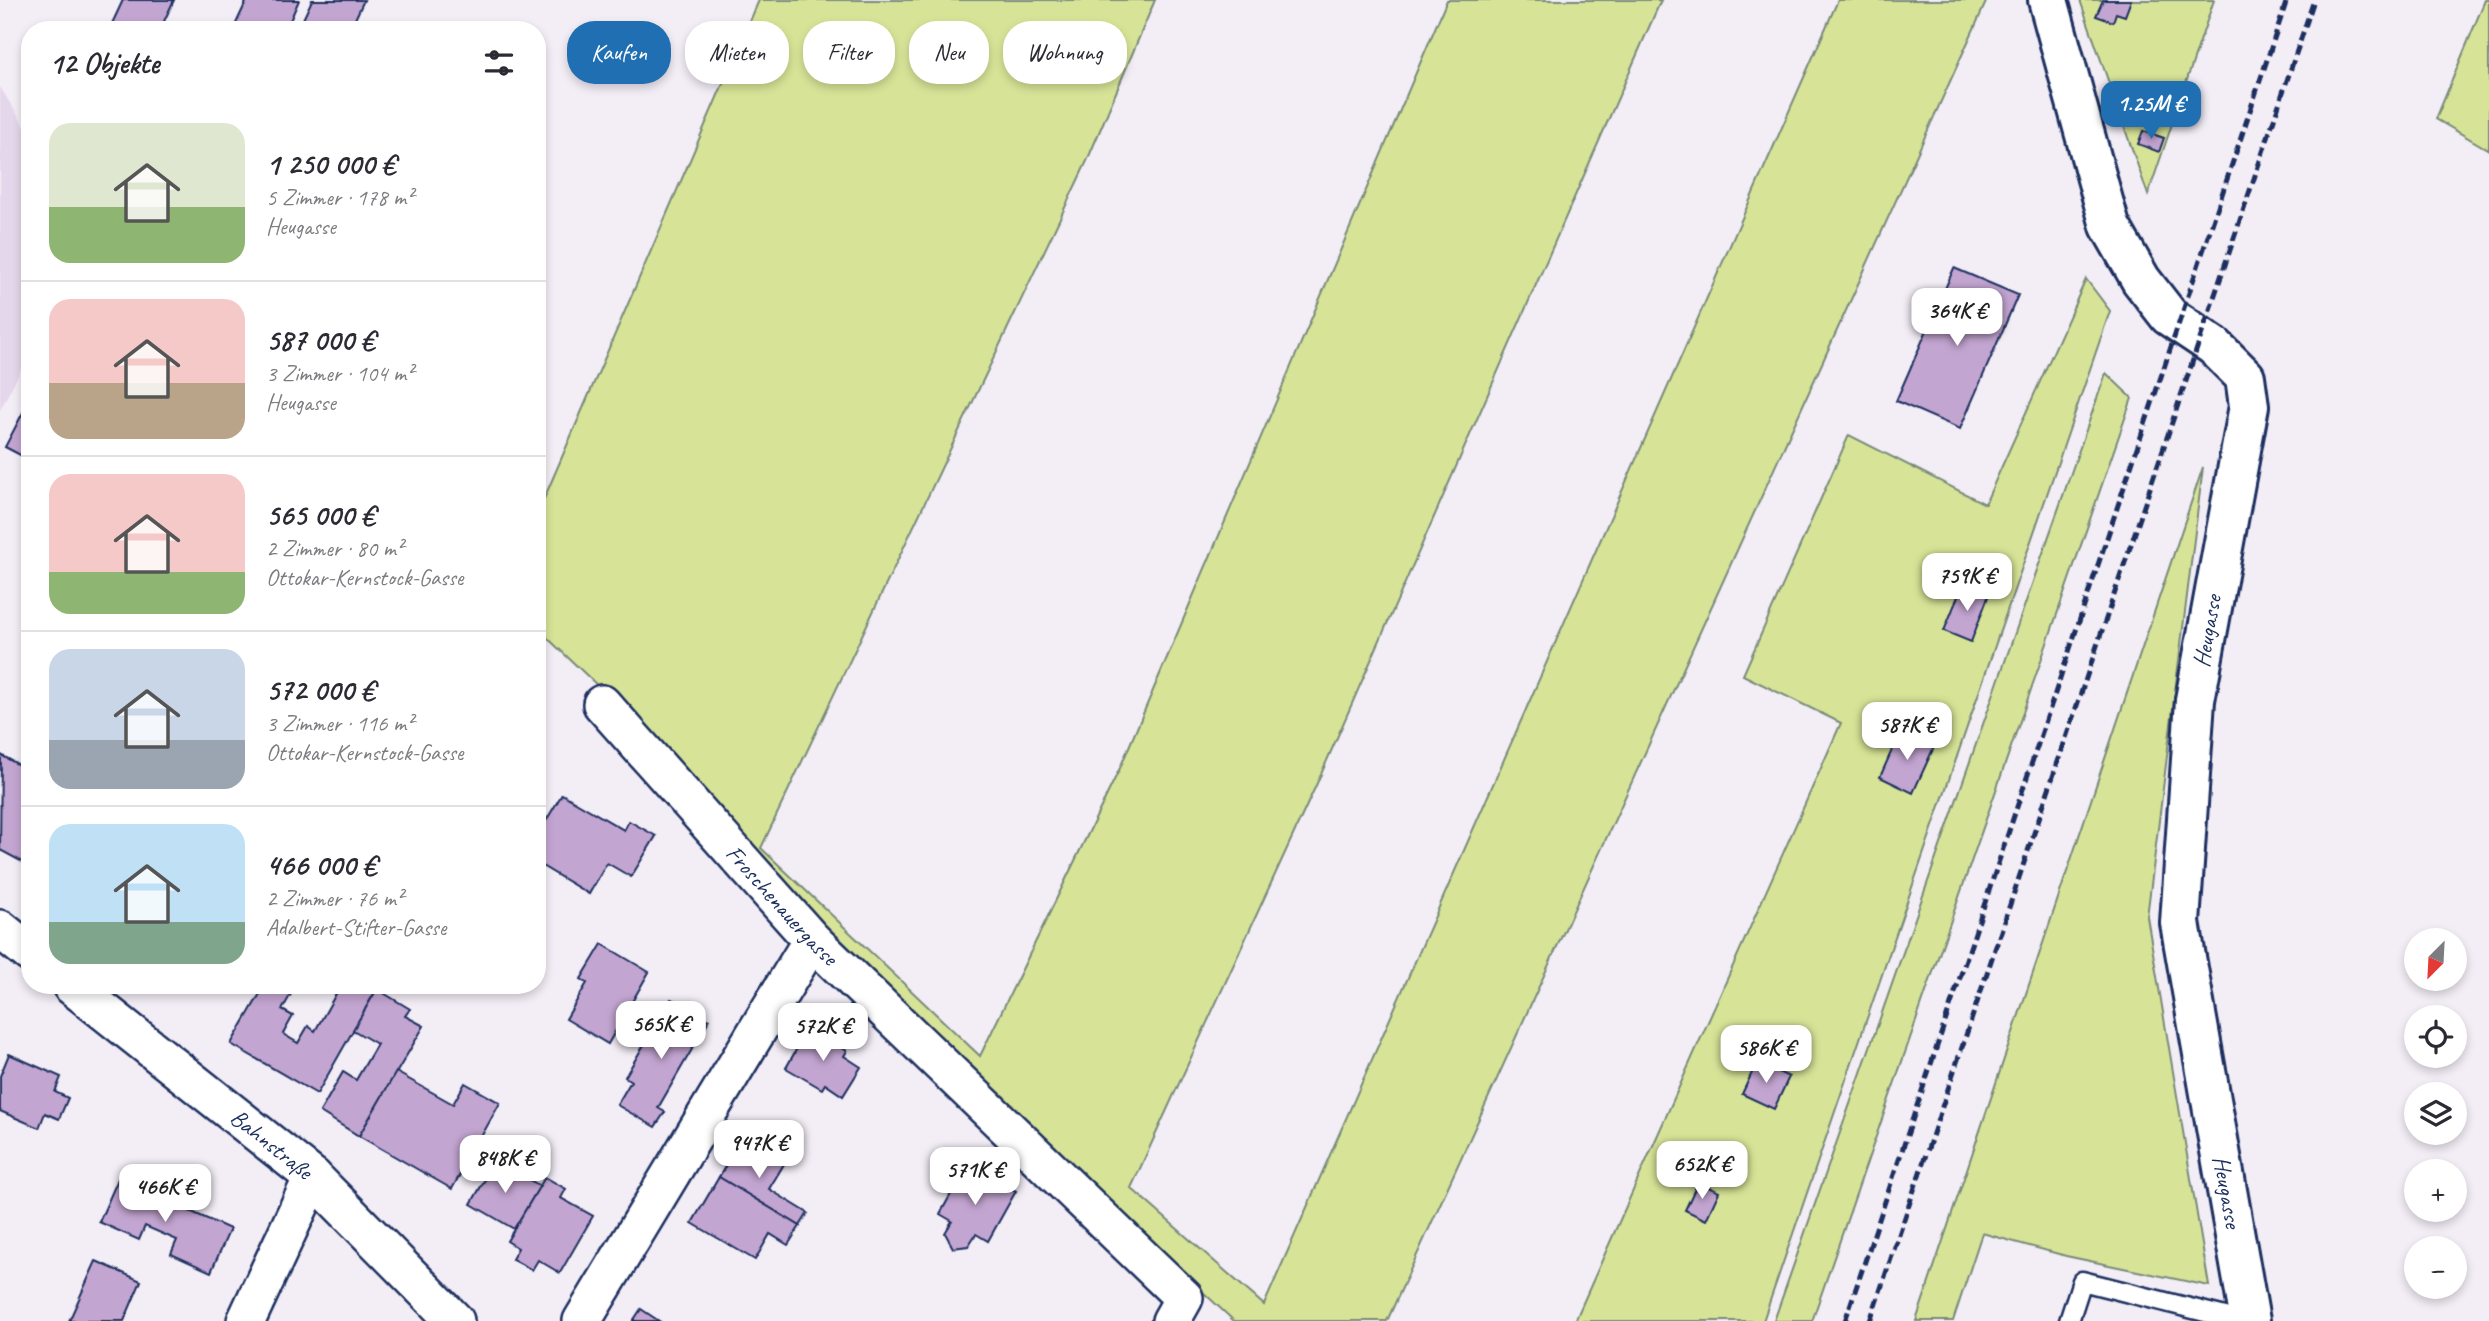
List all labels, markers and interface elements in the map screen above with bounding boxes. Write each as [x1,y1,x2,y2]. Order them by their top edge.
chip: Kaufen [567,21,671,84]
chip: Mieten [685,21,789,84]
chip: Filter [803,21,895,84]
chip: Neu [909,21,989,84]
chip: Wohnung [1003,21,1127,84]
text: 12 Objekte [49,44,159,82]
icon: filters [480,44,518,82]
pin: 1.25M € [2086,82,2216,141]
text: 1.25M € [2117,89,2185,118]
text: 1 250 000 € [266,145,395,183]
icon: home [105,151,189,235]
text: 5 Zimmer · 178 m² [266,183,413,212]
text: Heugasse [266,212,336,241]
pin: 364K € [1900,288,2014,348]
text: 364K € [1927,296,1987,325]
text: 587 000 € [266,321,374,359]
icon: home [105,327,189,411]
text: 3 Zimmer · 104 m² [266,359,413,388]
text: Heugasse [266,388,336,417]
text: 565 000 € [266,496,375,534]
icon: home [105,502,189,586]
text: 2 Zimmer · 80 m² [266,534,403,563]
pin: 759K € [1910,554,2024,613]
text: 759K € [1938,561,1996,590]
text: Ottokar-Kernstock-Gasse [266,563,463,592]
street label: Heugasse [2186,590,2228,669]
text: 572 000 € [266,671,374,709]
icon: home [105,677,189,761]
pin: 587K € [1850,702,1964,762]
text: 3 Zimmer · 116 m² [266,709,413,738]
text: 587K € [1878,710,1936,739]
text: Ottokar-Kernstock-Gasse [266,738,463,767]
street label: Froschenauergasse [720,839,846,973]
text: 466 000 € [266,846,376,884]
icon: home [105,852,189,936]
text: 2 Zimmer · 76 m² [266,884,403,913]
text: Adalbert-Stifter-Gasse [266,913,446,942]
north arrow [2404,928,2468,990]
map controls [2404,928,2467,1299]
pin: 565K € [604,1002,718,1061]
pin: 572K € [766,1004,880,1063]
button: locate [2404,1005,2467,1068]
text: 565K € [632,1009,690,1038]
text: 572K € [794,1011,852,1040]
pin: 586K € [1709,1026,1823,1085]
text: 586K € [1737,1033,1795,1062]
button: layers [2404,1082,2467,1145]
street label: Bahnstraße [224,1102,320,1187]
pin: 947K € [702,1120,816,1180]
text: 947K € [730,1128,788,1157]
pin: 848K € [448,1136,562,1195]
pin: 652K € [1645,1142,1759,1201]
text: 848K € [476,1143,534,1172]
pin: 571K € [918,1148,1032,1207]
text: 652K € [1673,1149,1731,1178]
street label: Heugasse [2206,1154,2249,1233]
text: 571K € [946,1155,1004,1184]
button: + [2404,1159,2467,1222]
pin: 466K € [108,1164,222,1224]
text: 466K € [135,1172,195,1201]
button: − [2404,1236,2467,1299]

